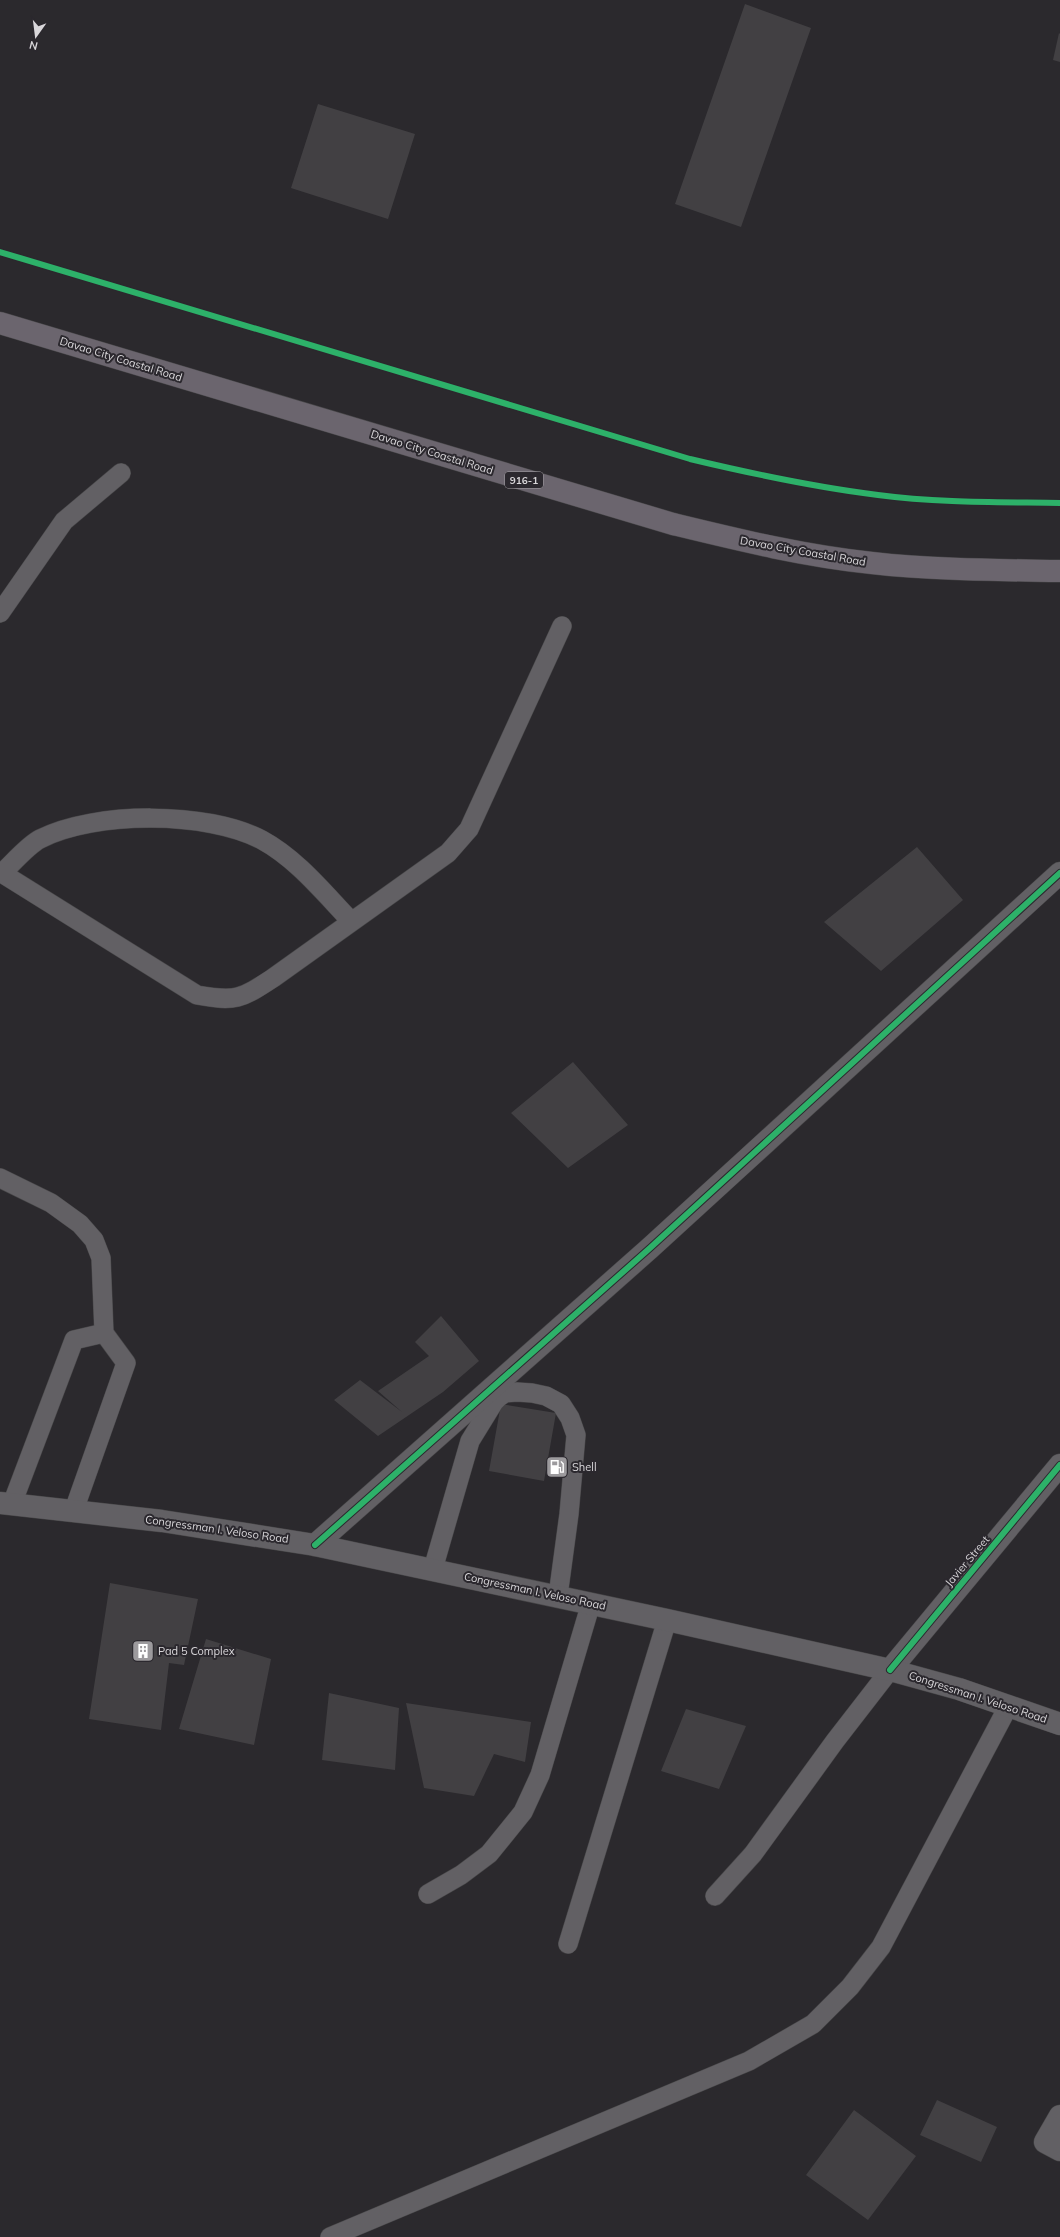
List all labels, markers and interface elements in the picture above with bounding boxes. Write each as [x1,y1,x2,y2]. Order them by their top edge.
north arrow [16,16,56,56]
text: N [28,38,39,54]
street label: Davao City Coastal Road [58,334,184,384]
street label: Davao City Coastal Road [369,427,495,477]
road number: 916-1 [505,472,543,488]
street label: Davao City Coastal Road [739,533,867,569]
fuel station icon: Shell [544,1454,570,1480]
place label: Shell [572,1460,597,1474]
street label: Congressman I. Veloso Road [144,1512,290,1546]
street label: Javier Street [942,1533,992,1589]
street label: Congressman I. Veloso Road [463,1569,607,1613]
building icon: Pad 5 Complex [130,1638,156,1664]
place label: Pad 5 Complex [158,1644,235,1658]
street label: Congressman I. Veloso Road [907,1668,1049,1726]

